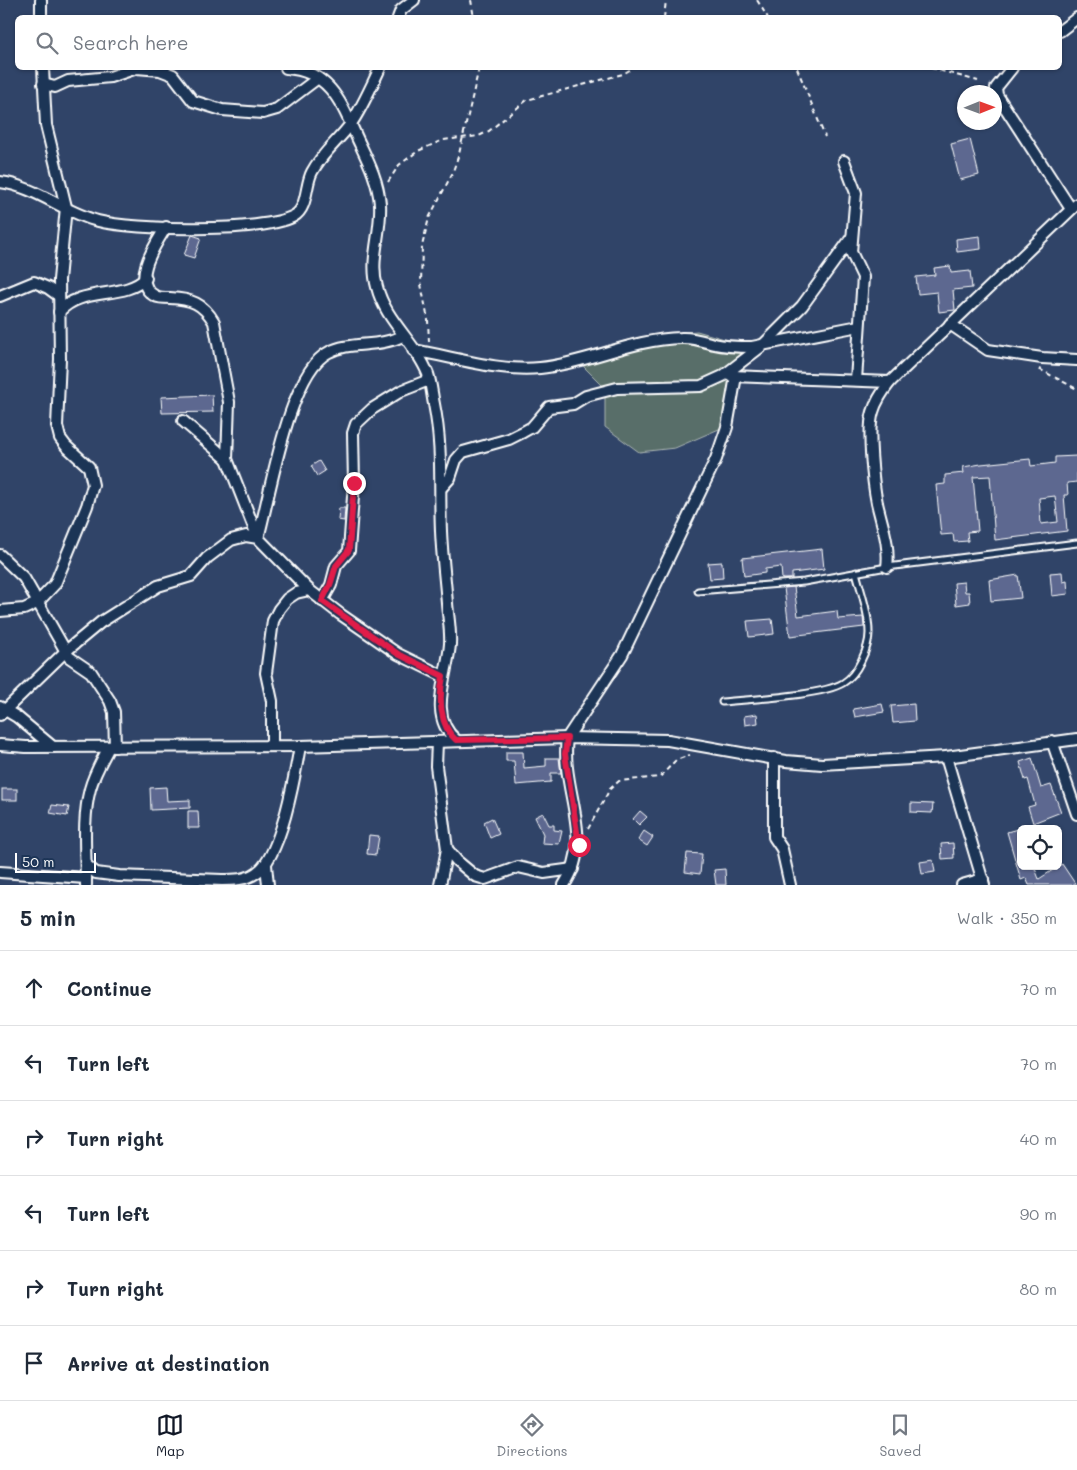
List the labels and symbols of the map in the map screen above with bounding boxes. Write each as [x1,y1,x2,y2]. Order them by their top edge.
north arrow [957,85,1002,130]
route end [343,472,366,495]
route start [568,834,591,857]
scale bar [15,850,96,873]

